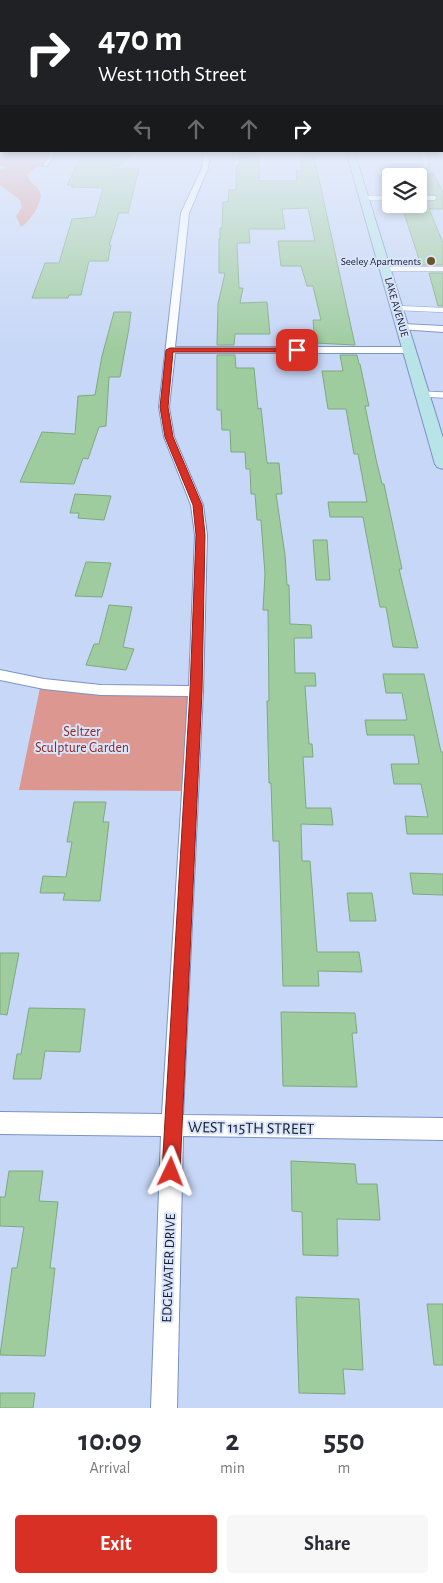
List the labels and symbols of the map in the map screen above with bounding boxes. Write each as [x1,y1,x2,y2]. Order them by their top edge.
marker: Seeley Apartments [425,255,437,267]
place label: Seeley Apartments [341,256,421,267]
street label: LAKE AVENUE [383,276,410,339]
pin [276,329,318,371]
park label: Seltzer Sculpture Garden [35,725,129,755]
street label: WEST 115TH STREET [188,1119,314,1137]
position arrow [144,1145,196,1197]
street label: EDGEWATER DRIVE [160,1213,178,1323]

